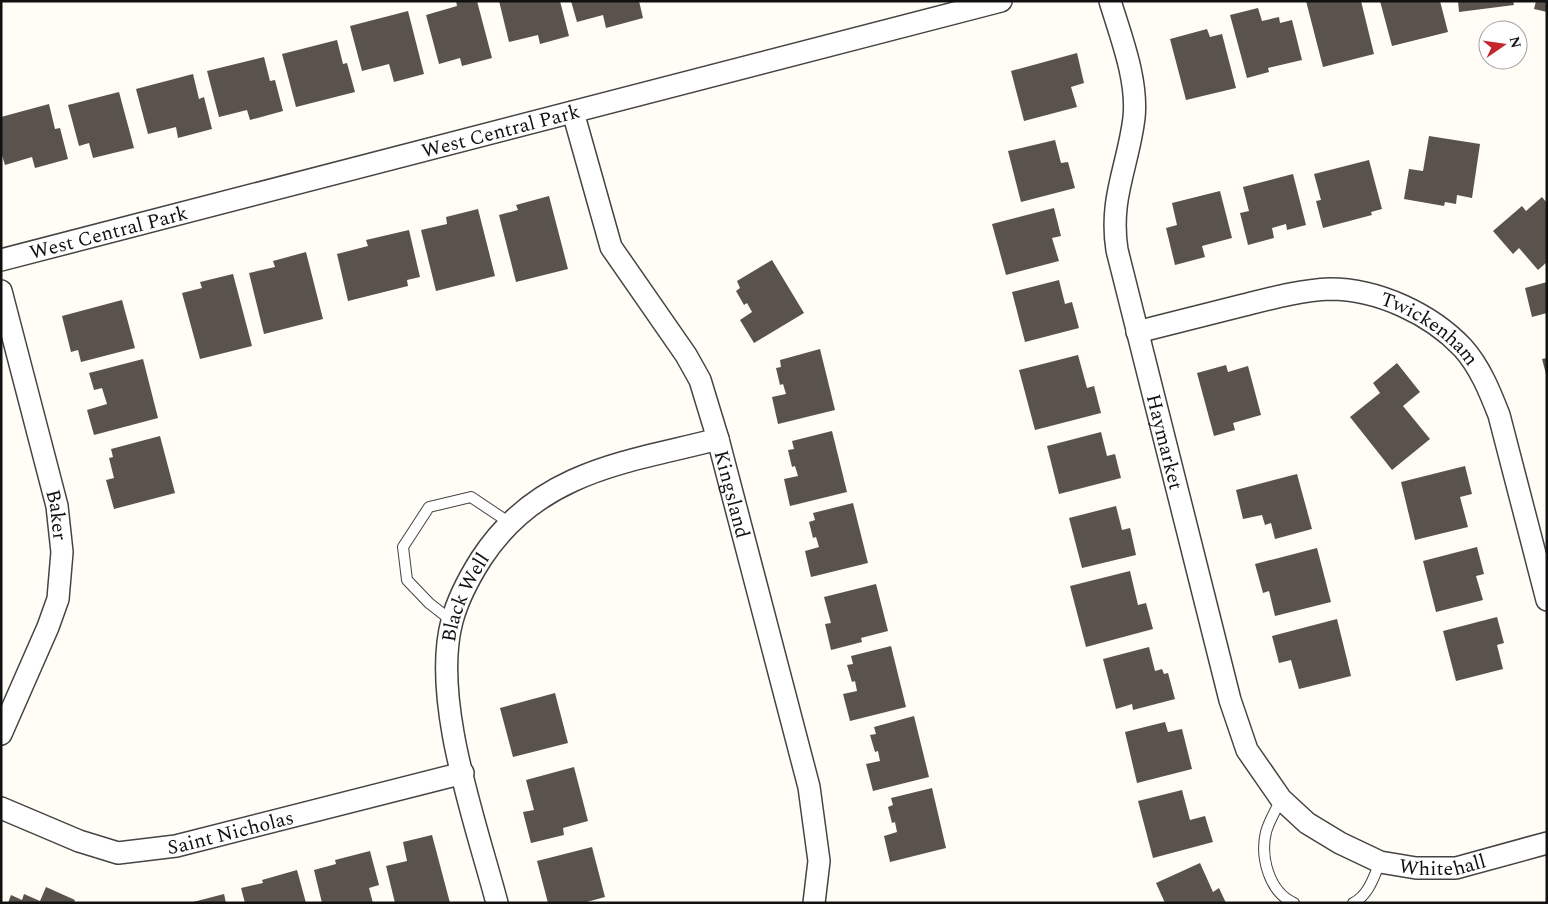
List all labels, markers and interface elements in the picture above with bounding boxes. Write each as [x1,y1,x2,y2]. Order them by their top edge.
north arrow [1478,20,1528,70]
text: N [1504,34,1527,50]
street label: West Central Park [418,97,583,166]
street label: West Central Park [26,198,191,268]
street label: Twickenham [1376,284,1486,372]
street label: Haymarket [1138,391,1191,493]
street label: Kingsland [706,447,757,542]
street label: Baker [37,486,75,542]
street label: Black Well [434,547,497,644]
street label: Saint Nicholas [166,803,297,863]
street label: Whitehall [1397,846,1489,884]

